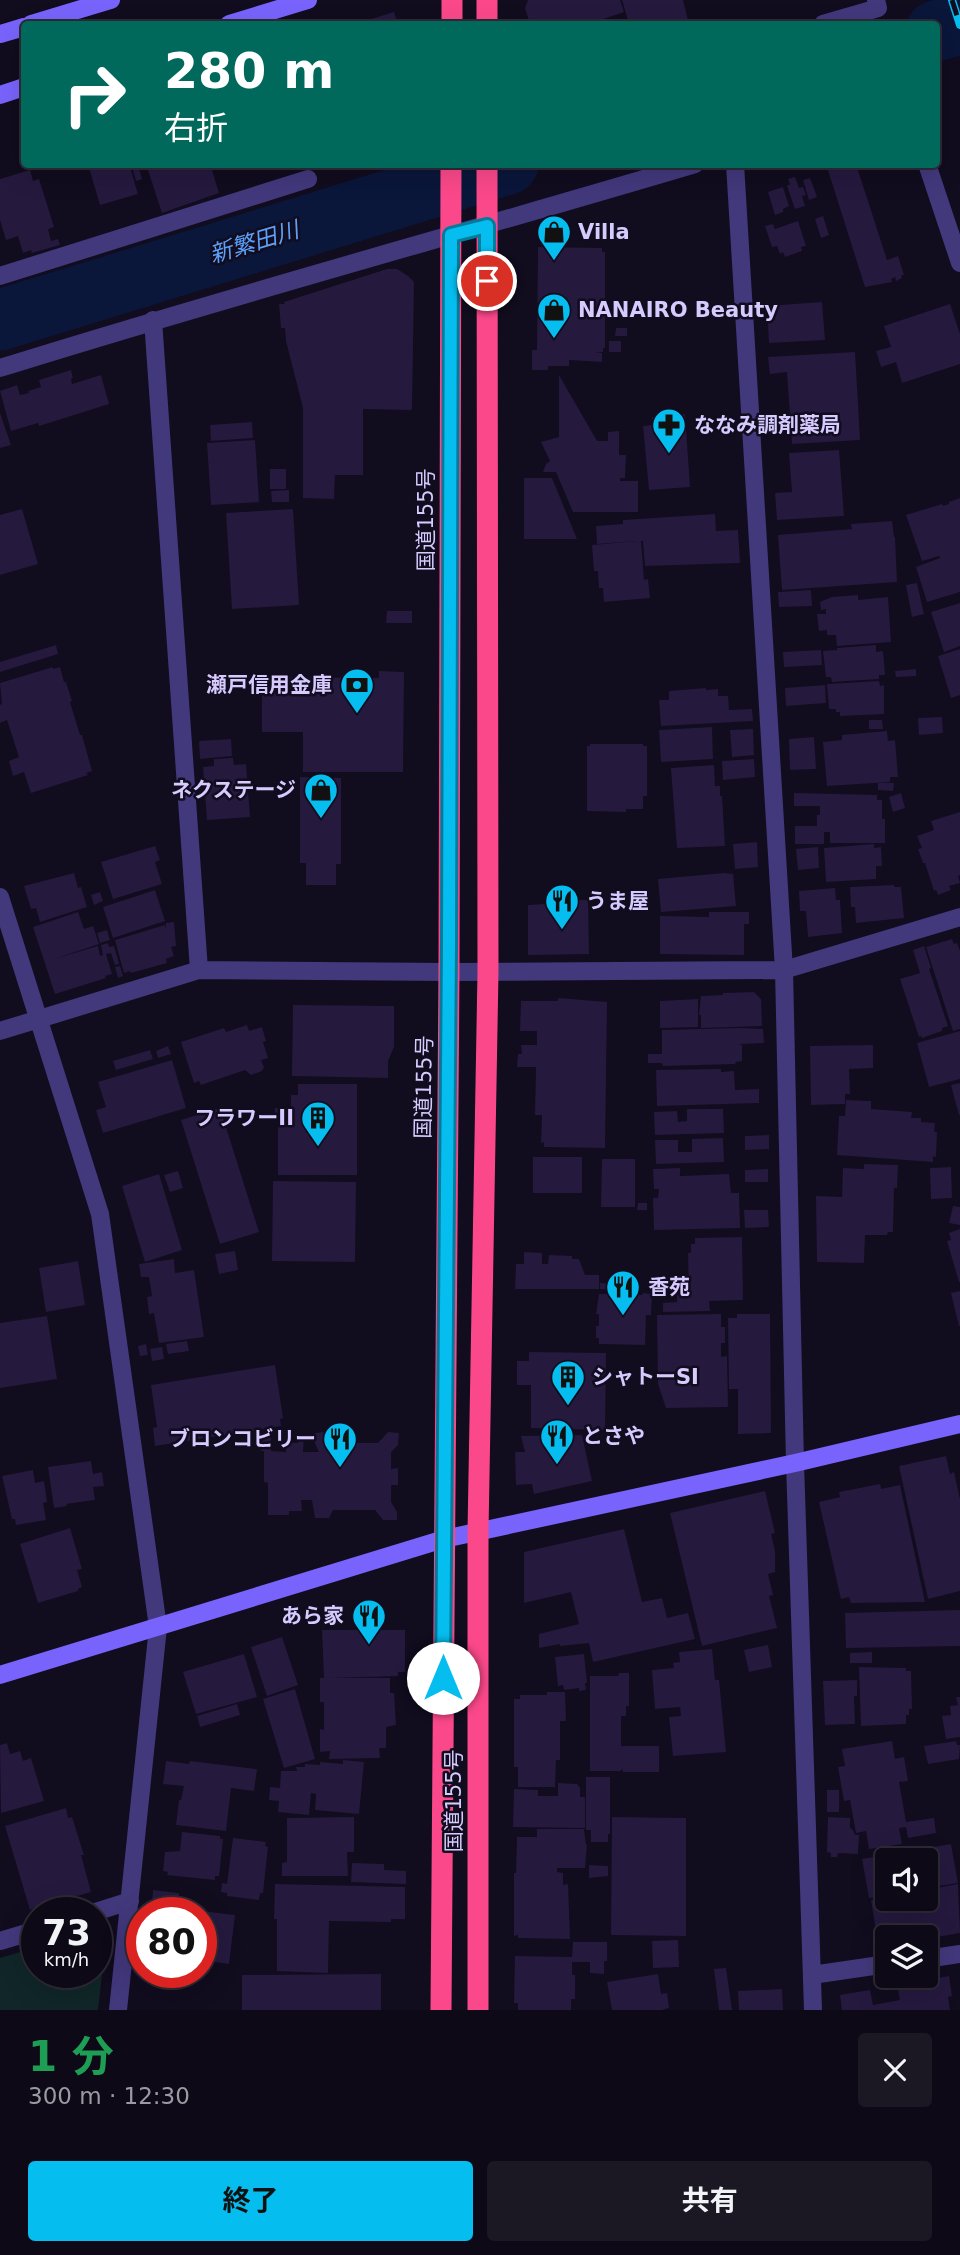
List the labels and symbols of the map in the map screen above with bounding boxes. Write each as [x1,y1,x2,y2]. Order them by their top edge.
shop icon: Villa [535,213,573,262]
water label: 新繁田川 [206,215,305,268]
place label: Villa [578,220,630,244]
pin [457,251,517,311]
shop icon: NANAIRO Beauty [535,291,573,340]
place label: NANAIRO Beauty [578,298,778,322]
pharmacy icon: ななみ調剤薬局 [650,406,688,455]
place label: ななみ調剤薬局 [694,413,841,437]
street label: 国道155号 [414,468,438,572]
bank icon: 瀬戸信用金庫 [338,666,376,715]
place label: 瀬戸信用金庫 [206,673,332,697]
shop icon: ネクステージ [302,771,340,820]
place label: ネクステージ [171,778,296,802]
restaurant icon: うま屋 [543,882,581,931]
place label: うま屋 [586,889,649,913]
street label: 国道155号 [411,1035,437,1139]
building icon: フラワーII [299,1099,337,1148]
place label: フラワーII [194,1106,294,1130]
restaurant icon: 香苑 [604,1268,642,1317]
place label: 香苑 [648,1275,690,1299]
building icon: シャトーSI [549,1358,587,1407]
place label: シャトーSI [592,1365,699,1389]
restaurant icon: とさや [538,1417,576,1466]
restaurant icon: ブロンコビリー [321,1420,359,1469]
place label: とさや [582,1424,645,1448]
place label: ブロンコビリー [169,1427,316,1451]
restaurant icon: あら家 [350,1597,388,1646]
place label: あら家 [281,1604,344,1628]
position arrow [406,1641,480,1715]
street label: 国道155号 [442,1749,466,1853]
speed limit sign: 80 [126,1897,217,1988]

